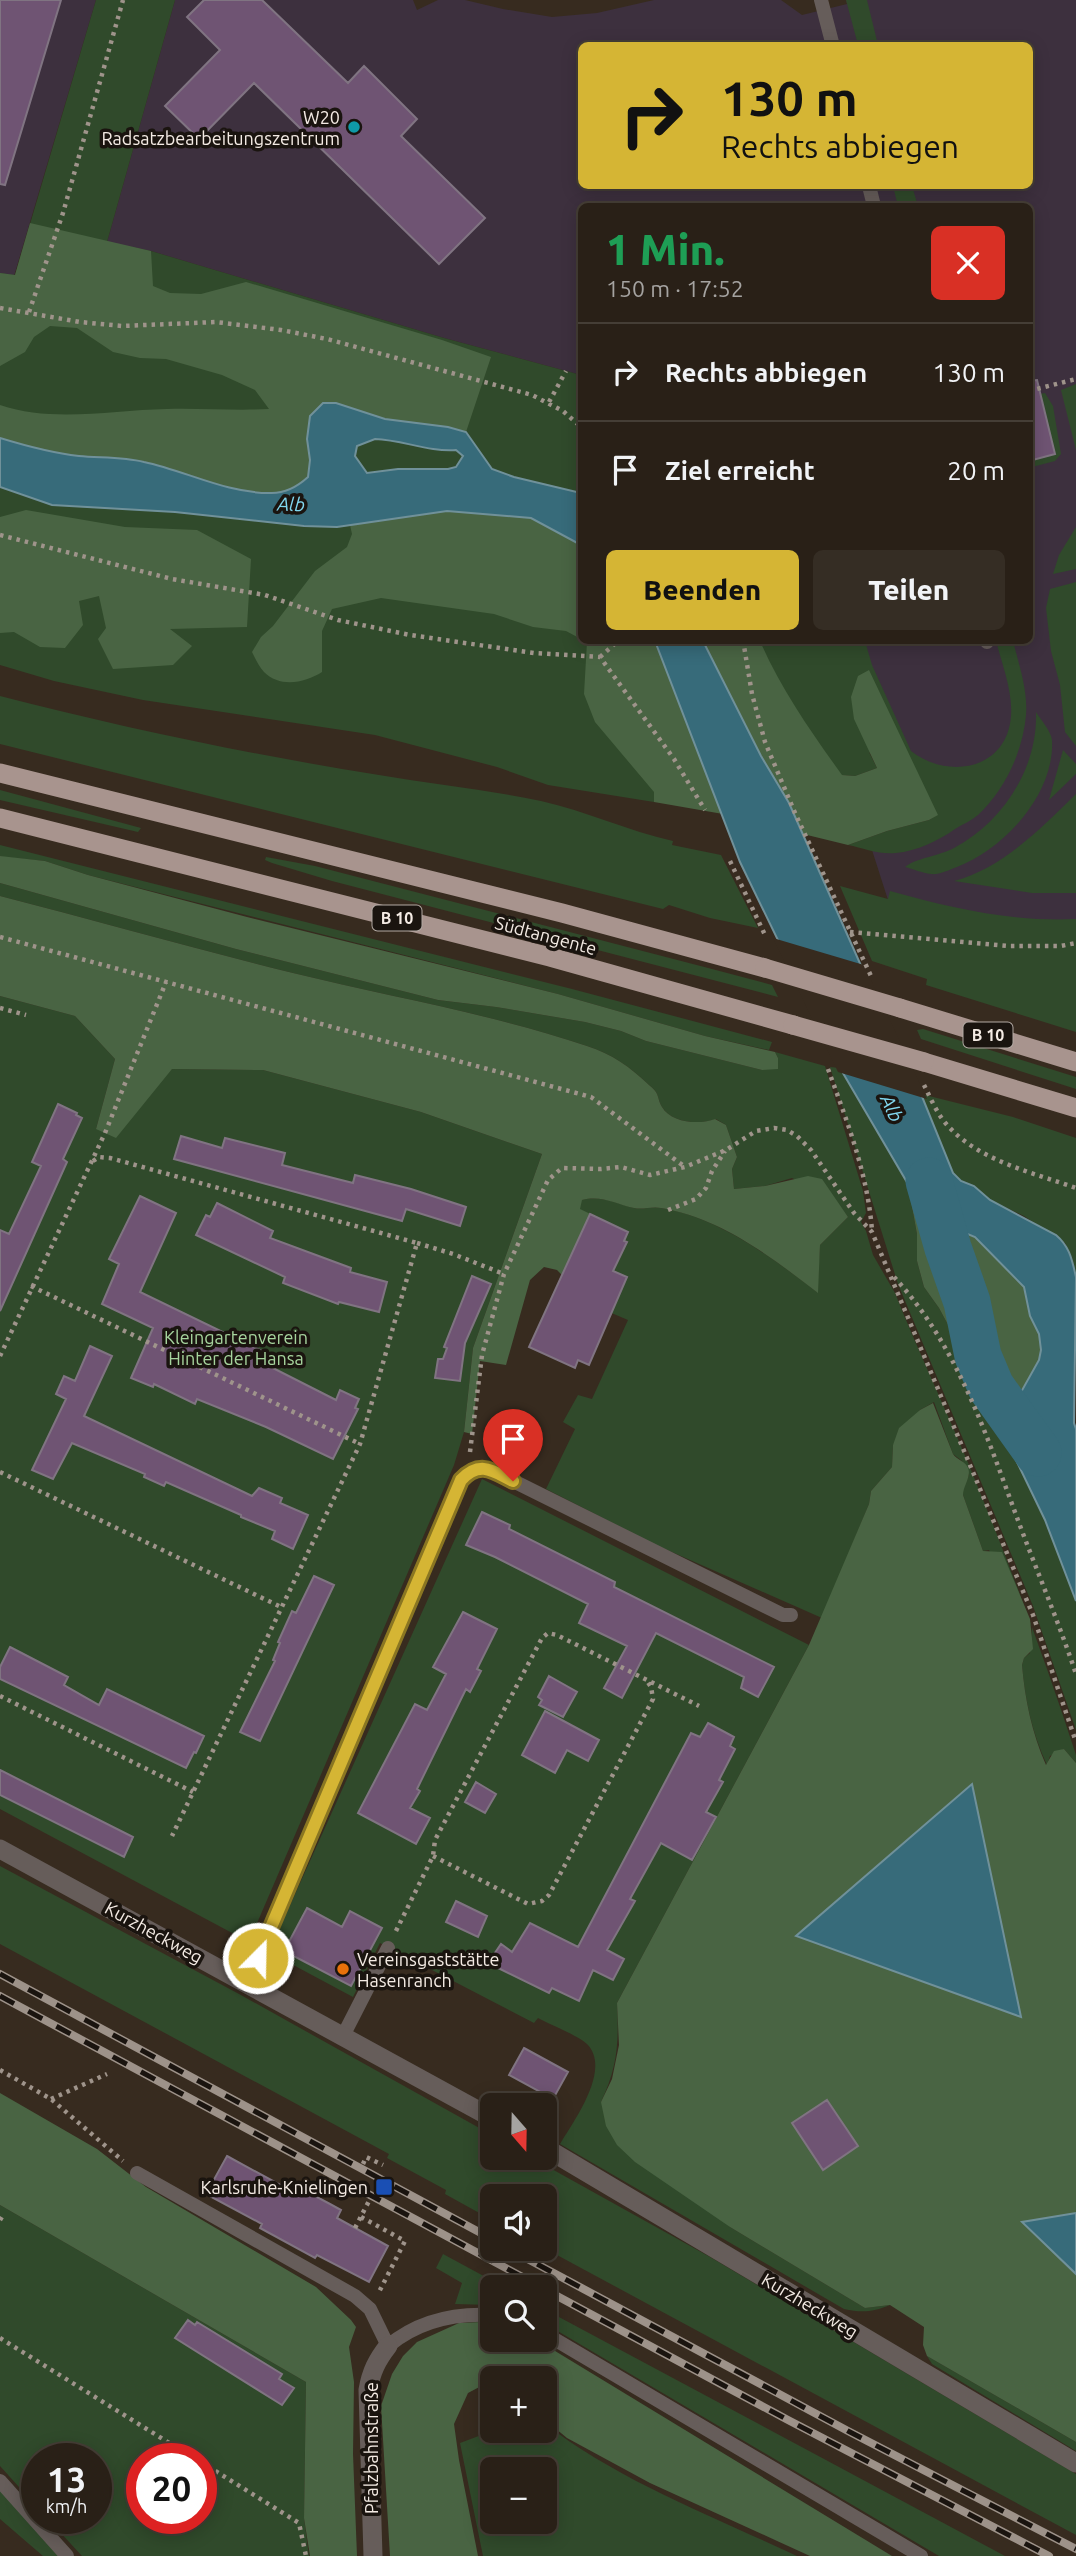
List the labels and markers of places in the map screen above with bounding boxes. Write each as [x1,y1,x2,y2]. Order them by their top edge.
place label: W20 Radsatzbearbeitungszentrum [101,107,340,148]
marker: W20 Radsatzbearbeitungszentrum [346,119,362,135]
pin [483,1409,543,1481]
place label: Vereinsgaststätte Hasenranch [357,1949,500,1990]
marker: Vereinsgaststätte Hasenranch [335,1961,351,1977]
place label: Karlsruhe-Knielingen [200,2177,368,2197]
marker: Karlsruhe-Knielingen [374,2177,394,2197]

